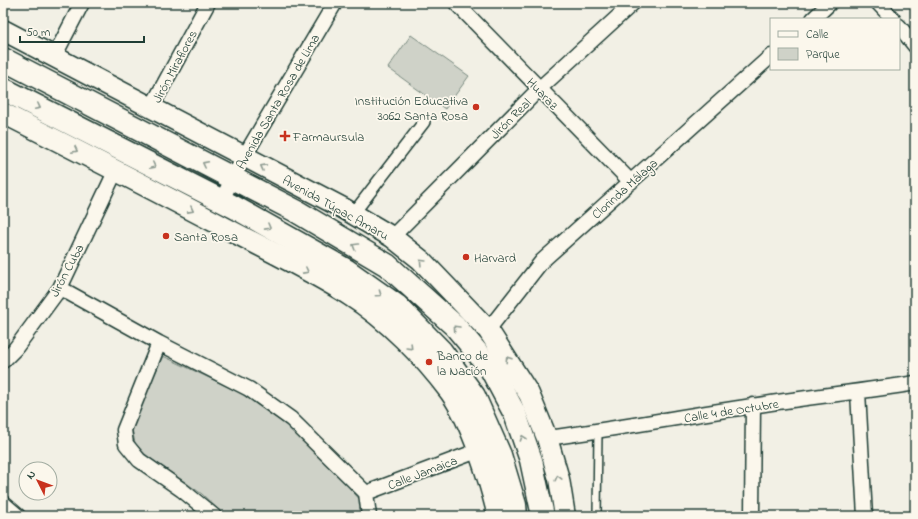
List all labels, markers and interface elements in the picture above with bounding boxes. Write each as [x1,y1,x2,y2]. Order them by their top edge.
scale bar [20,18,144,44]
legend [770,18,900,70]
text: 50 m [26,24,50,42]
text: Calle [806,26,829,44]
street label: Jirón Miraflores [148,27,203,107]
street label: Avenida Santa Rosa de Lima [232,31,325,173]
text: Parque [806,46,840,64]
street label: Huaraz [522,74,562,115]
place label: Institución Educativa 3062 Santa Rosa [355,92,468,126]
street label: Jirón Real [486,94,536,144]
one-way arrow [33,102,41,109]
marker: Institución Educativa 3062 Santa Rosa [471,102,481,112]
place label: Farmaursula [292,128,364,147]
marker: Farmaursula [280,131,290,141]
one-way arrow [71,145,79,153]
street label: Clorinda Málaga [588,154,663,225]
one-way arrow [149,161,157,169]
one-way arrow [201,161,209,168]
one-way arrow [260,164,267,172]
street label: Avenida Túpac Amaru [278,171,392,246]
one-way arrow [187,205,194,212]
one-way arrow [264,222,271,229]
place label: Santa Rosa [174,228,238,247]
marker: Santa Rosa [161,231,171,241]
street label: Jirón Cuba [45,241,89,301]
one-way arrow [352,244,359,251]
place label: Harvard [474,249,517,268]
marker: Harvard [461,252,471,262]
one-way arrow [419,259,427,267]
one-way arrow [301,266,309,273]
one-way arrow [375,289,382,296]
one-way arrow [453,325,461,333]
one-way arrow [405,342,413,350]
place label: Banco de la Nación [436,347,488,381]
one-way arrow [505,356,513,363]
marker: Banco de la Nación [424,357,434,367]
street label: Calle 4 de Octubre [683,395,780,428]
one-way arrow [519,434,528,441]
street label: Calle Jamaica [385,451,460,495]
north arrow [18,461,58,501]
text: N [23,467,40,483]
one-way arrow [554,474,563,481]

